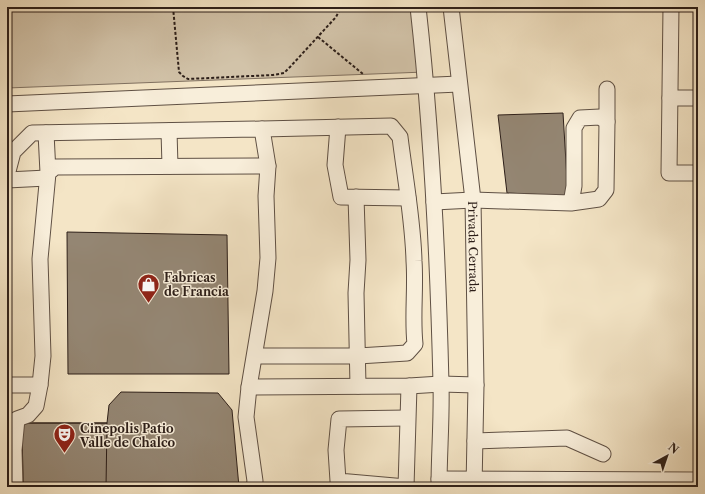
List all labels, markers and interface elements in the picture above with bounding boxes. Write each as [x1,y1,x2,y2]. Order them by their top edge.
street label: Privada Cerrada [466,201,482,293]
place label: Fabricas de Francia [164,270,230,299]
shop icon: Fabricas de Francia [135,271,161,304]
place label: Cinepolis Patio Valle de Chalco [79,421,176,450]
theatre icon: Cinepolis Patio Valle de Chalco [52,422,78,455]
north arrow [647,436,687,476]
text: N [665,440,682,457]

